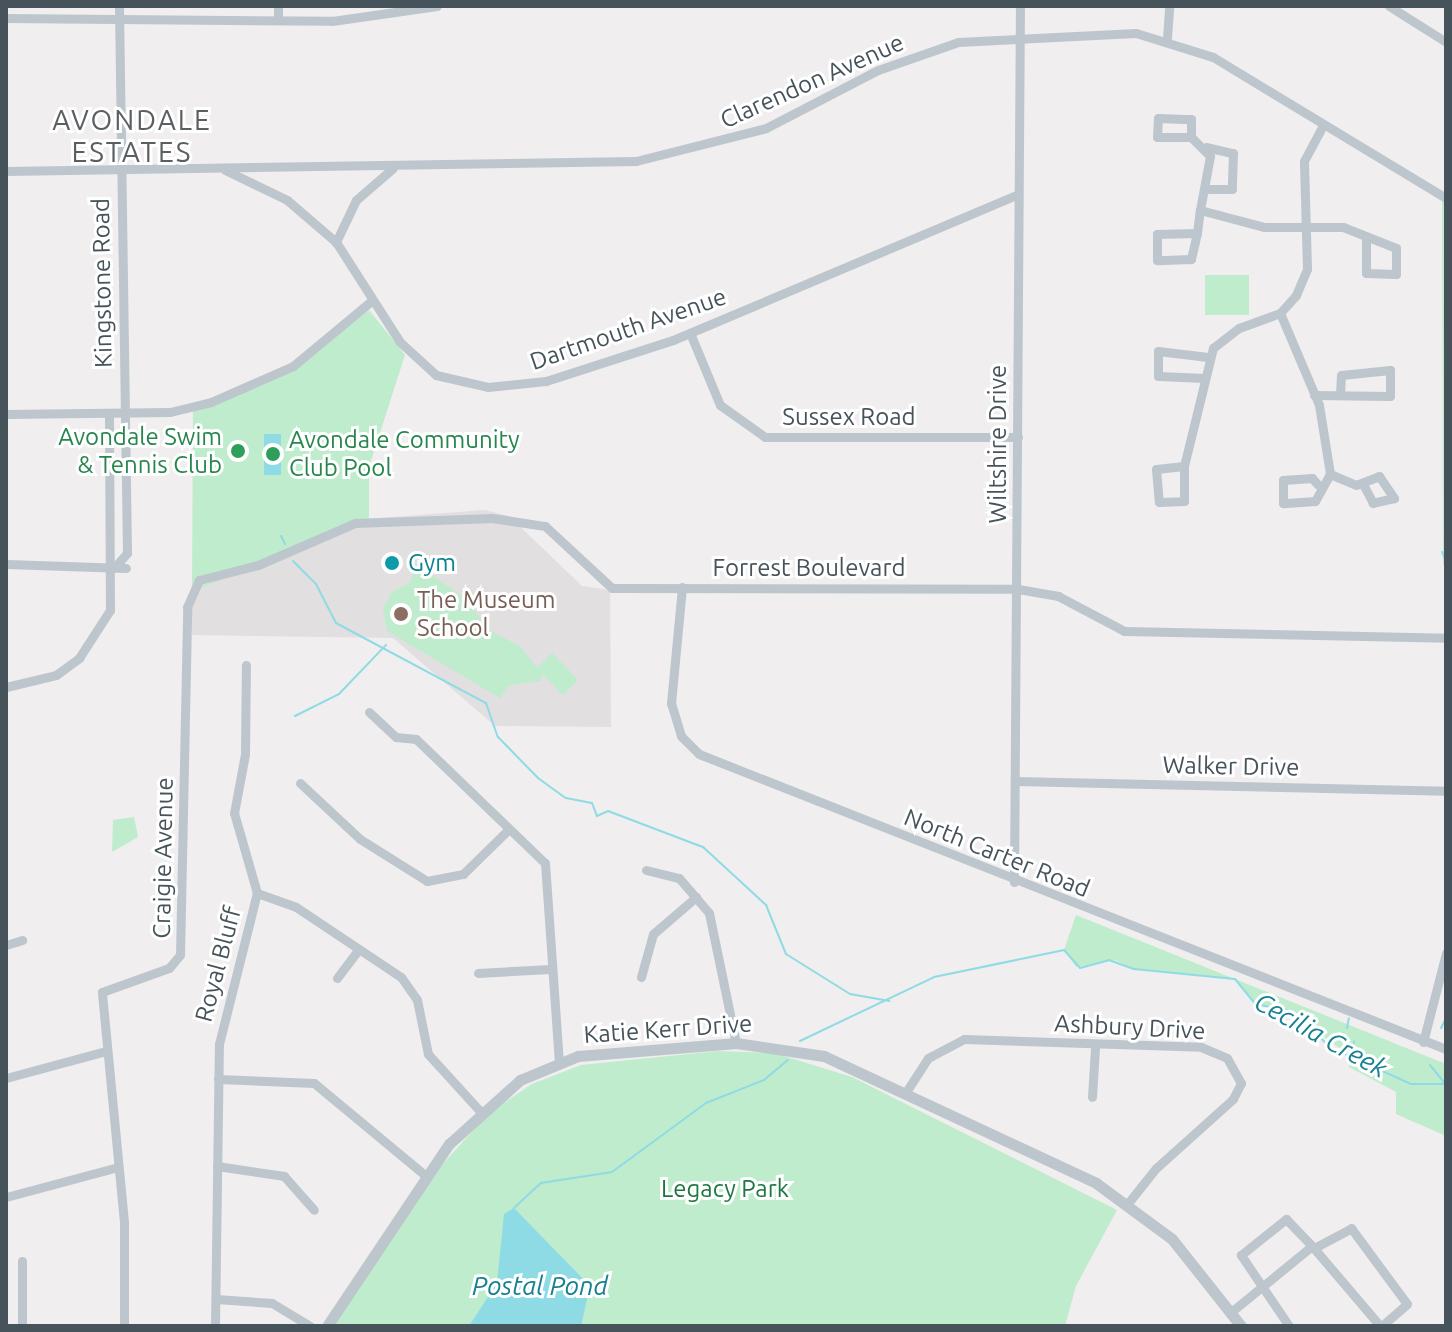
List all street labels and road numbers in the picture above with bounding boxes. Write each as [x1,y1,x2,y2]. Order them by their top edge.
street label: Clarendon Avenue [716,28,908,134]
street label: Kingstone Road [86,198,118,368]
street label: Dartmouth Avenue [526,282,730,376]
street label: Wiltshire Drive [984,365,1012,523]
street label: Sussex Road [782,403,916,431]
street label: Forrest Boulevard [712,554,906,582]
street label: Walker Drive [1162,750,1300,782]
street label: Craigie Avenue [147,777,179,939]
street label: North Carter Road [900,803,1094,903]
street label: Royal Bluff [189,903,247,1025]
street label: Katie Kerr Drive [583,1009,753,1049]
street label: Ashbury Drive [1054,1009,1206,1045]

